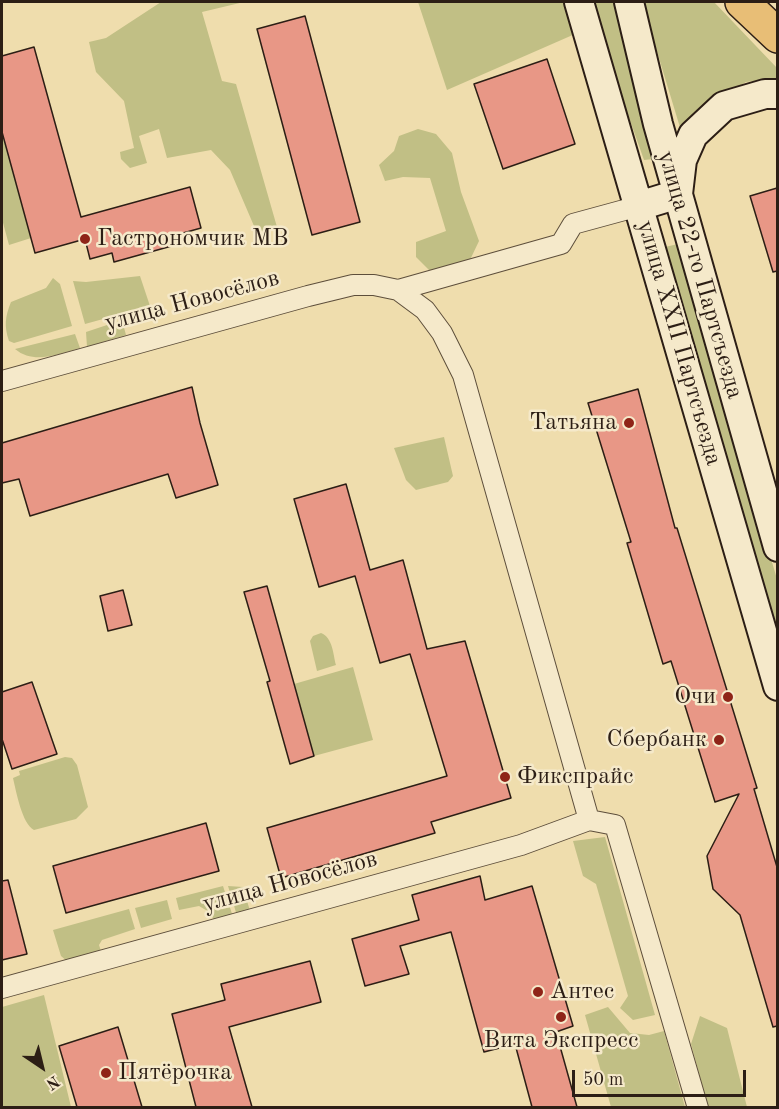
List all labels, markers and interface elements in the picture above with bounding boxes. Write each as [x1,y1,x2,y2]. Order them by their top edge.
street label: улица 22-го Партсъезда [651,148,749,402]
street label: улица XXII Партсъезда [630,217,728,469]
place label: Гастрономчик МВ [97,225,288,253]
marker: Гастрономчик МВ [78,232,92,246]
street label: улица Новосёлов [102,264,282,338]
place label: Татьяна [529,409,617,437]
marker: Татьяна [622,416,636,430]
place label: Очи [674,683,716,711]
marker: Очи [721,690,735,704]
place label: Сбербанк [607,726,707,754]
marker: Сбербанк [712,733,726,747]
place label: Фикспрайс [517,763,633,791]
marker: Фикспрайс [498,770,512,784]
street label: улица Новосёлов [200,845,380,919]
place label: Антес [550,978,614,1006]
marker: Антес [531,985,545,999]
marker: Вита Экспресс [554,1010,568,1024]
place label: Вита Экспресс [484,1027,638,1055]
north arrow [12,1037,72,1097]
scale bar [575,1058,749,1096]
place label: Пятёрочка [118,1059,232,1087]
marker: Пятёрочка [99,1066,113,1080]
text: 50 m [583,1071,623,1089]
text: N [43,1072,62,1092]

